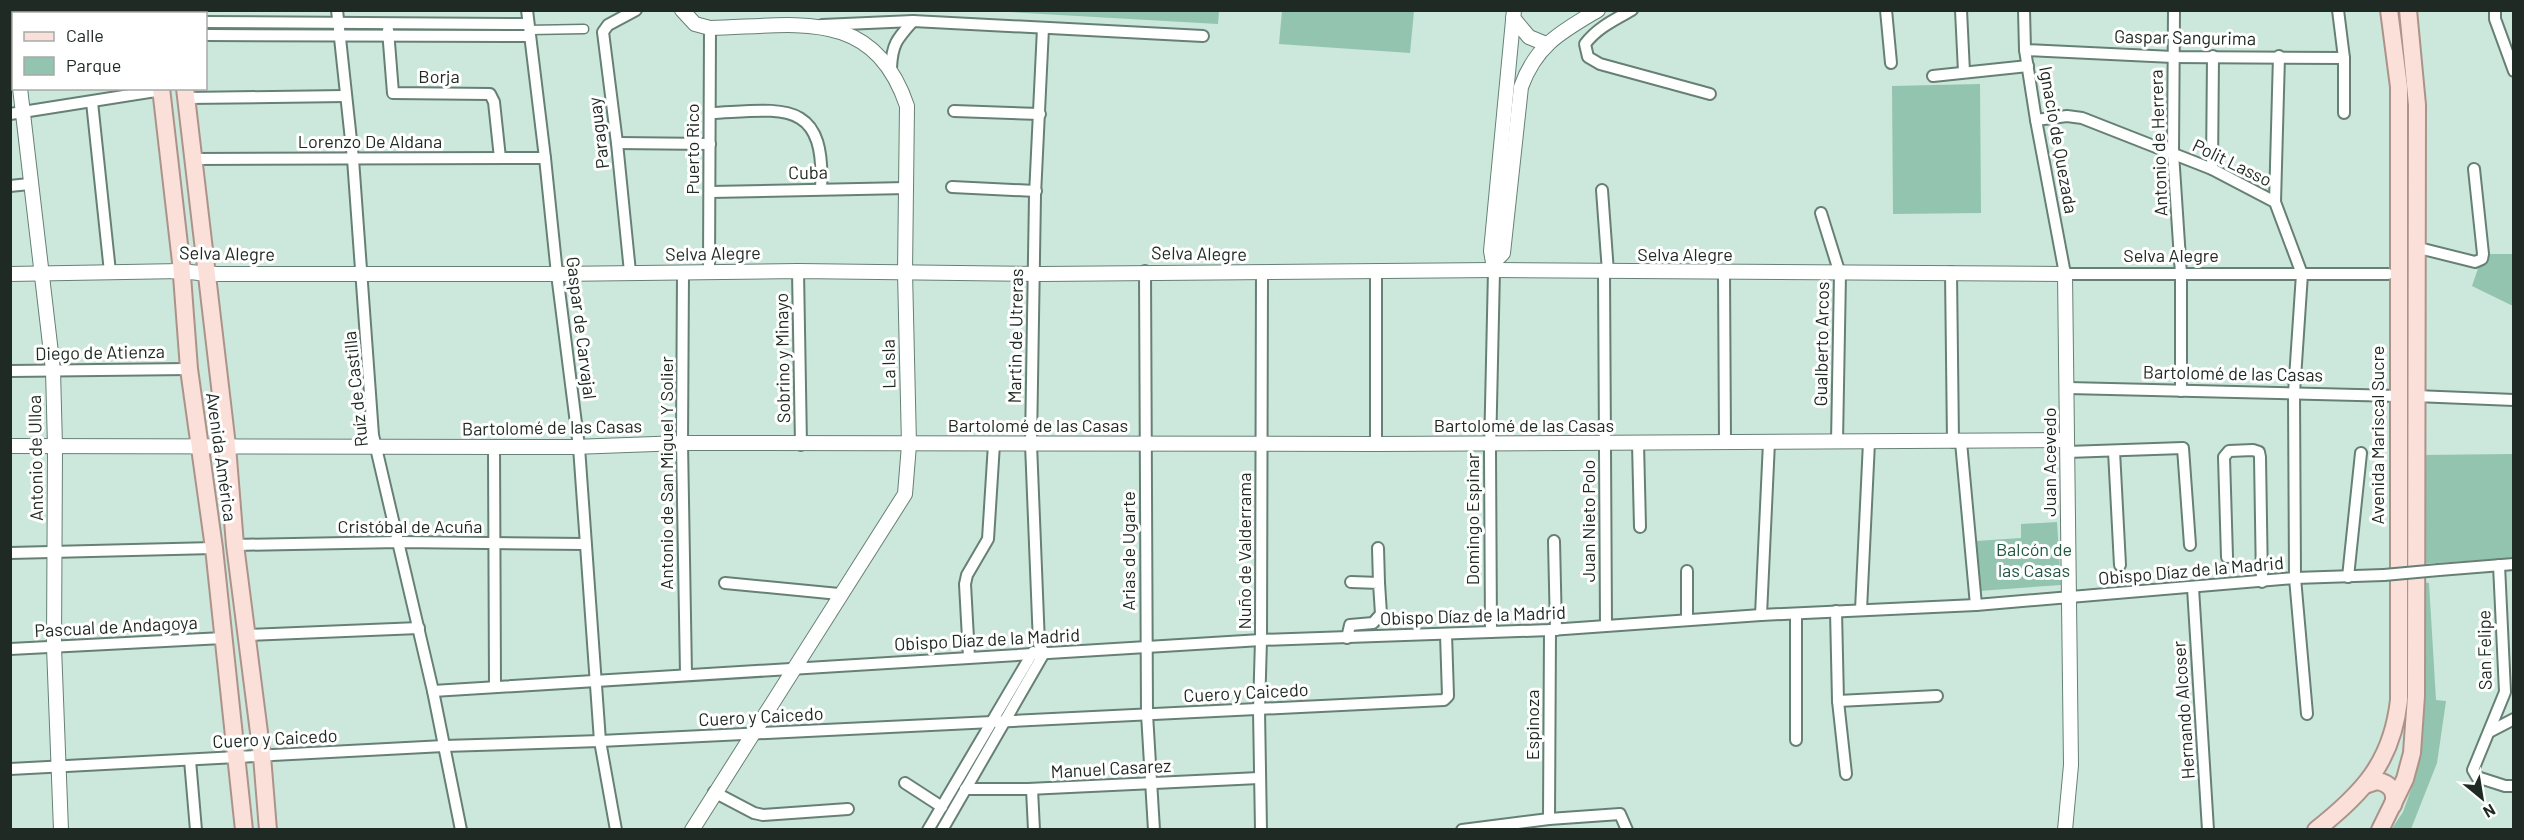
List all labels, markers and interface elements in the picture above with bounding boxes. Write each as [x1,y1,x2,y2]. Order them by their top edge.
legend [12,12,207,90]
text: Calle [66,24,104,46]
street label: Gaspar Sangurima [2114,25,2256,49]
text: Parque [66,54,121,76]
street label: Ignacio de Quezada [2035,64,2083,215]
street label: Borja [418,65,460,87]
street label: Antonio de Herrera [2144,69,2172,217]
street label: Paraguay [583,96,613,170]
street label: Puerto Rico [681,103,703,195]
street label: Lorenzo De Aldana [298,130,442,152]
street label: Polit Lasso [2189,134,2276,191]
street label: Cuba [788,161,828,183]
street label: Selva Alegre [179,241,275,265]
street label: Selva Alegre [665,241,761,265]
street label: Selva Alegre [1151,241,1247,265]
street label: Selva Alegre [1637,243,1733,265]
street label: Selva Alegre [2123,244,2219,266]
street label: Gaspar de Carvajal [562,255,602,400]
street label: Martin de Utreras [1003,268,1027,404]
street label: Gualberto Arcos [1809,281,1833,407]
street label: Sobrino y Minayo [770,293,794,423]
street label: Ruíz de Castilla [338,330,372,448]
street label: La Isla [877,339,899,389]
street label: Diego de Atienza [35,340,165,364]
street label: Avenida Mariscal Sucre [2366,346,2388,524]
street label: Antonio de San Miguel Y Solier [655,356,677,590]
street label: Bartolomé de las Casas [2143,360,2323,386]
street label: Avenida América [202,391,242,523]
street label: Antonio de Ulloa [23,395,47,521]
street label: Juan Acevedo [2038,407,2060,517]
street label: Bartolomé de las Casas [462,414,642,440]
street label: Bartolomé de las Casas [948,414,1128,436]
street label: Bartolomé de las Casas [1434,414,1614,436]
street label: Domingo Espinar [1461,452,1483,585]
street label: Juan Nieto Polo [1577,460,1599,582]
street label: Nuño de Valderrama [1233,473,1255,629]
street label: Arias de Ugarte [1117,491,1139,611]
street label: Cristóbal de Acuña [337,515,483,537]
park label: Balcón de las Casas [1996,538,2072,581]
street label: Obispo Díaz de la Madrid [2097,551,2285,589]
street label: Obispo Díaz de la Madrid [1380,601,1566,629]
street label: San Felipe [2472,610,2496,690]
street label: Pascual de Andagoya [34,611,198,641]
street label: Obispo Díaz de la Madrid [893,623,1080,655]
street label: Hernando Alcoser [2167,640,2199,780]
street label: Cuero y Caicedo [1183,678,1309,706]
street label: Espinoza [1521,690,1543,760]
street label: Cuero y Caicedo [698,702,824,730]
street label: Cuero y Caicedo [212,724,338,752]
street label: Manuel Casarez [1050,754,1172,782]
north arrow [2452,768,2512,828]
text: N [2480,801,2499,822]

